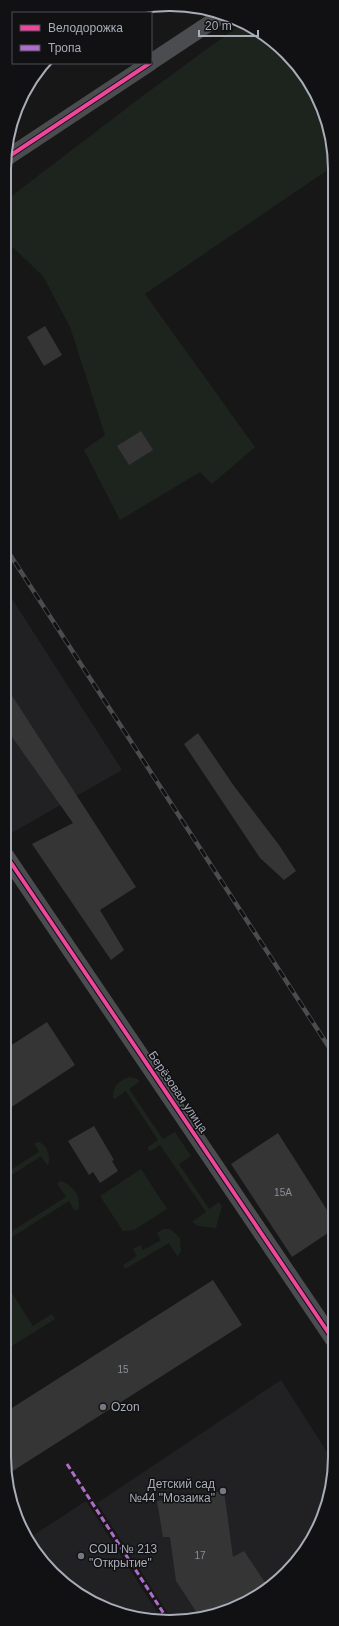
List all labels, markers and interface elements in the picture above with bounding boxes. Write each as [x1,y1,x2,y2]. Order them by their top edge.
legend [12,12,152,64]
scale bar [199,12,258,38]
text: 20 m [205,19,232,33]
text: Велодорожка [48,21,123,35]
text: Тропа [48,41,82,55]
street label: Берёзовая улица [145,1048,211,1136]
house number: 15А [274,1187,292,1198]
house number: 15 [117,1364,129,1375]
place label: Ozon [111,1400,140,1414]
marker: Ozon [98,1402,108,1412]
place label: Детский сад №44 "Мозаика" [129,1477,215,1505]
marker: Детский сад №44 "Мозаика" [218,1486,228,1496]
place label: СОШ № 213 "Открытие" [89,1542,158,1570]
house number: 17 [194,1550,206,1561]
marker: СОШ № 213 "Открытие" [76,1551,86,1561]

